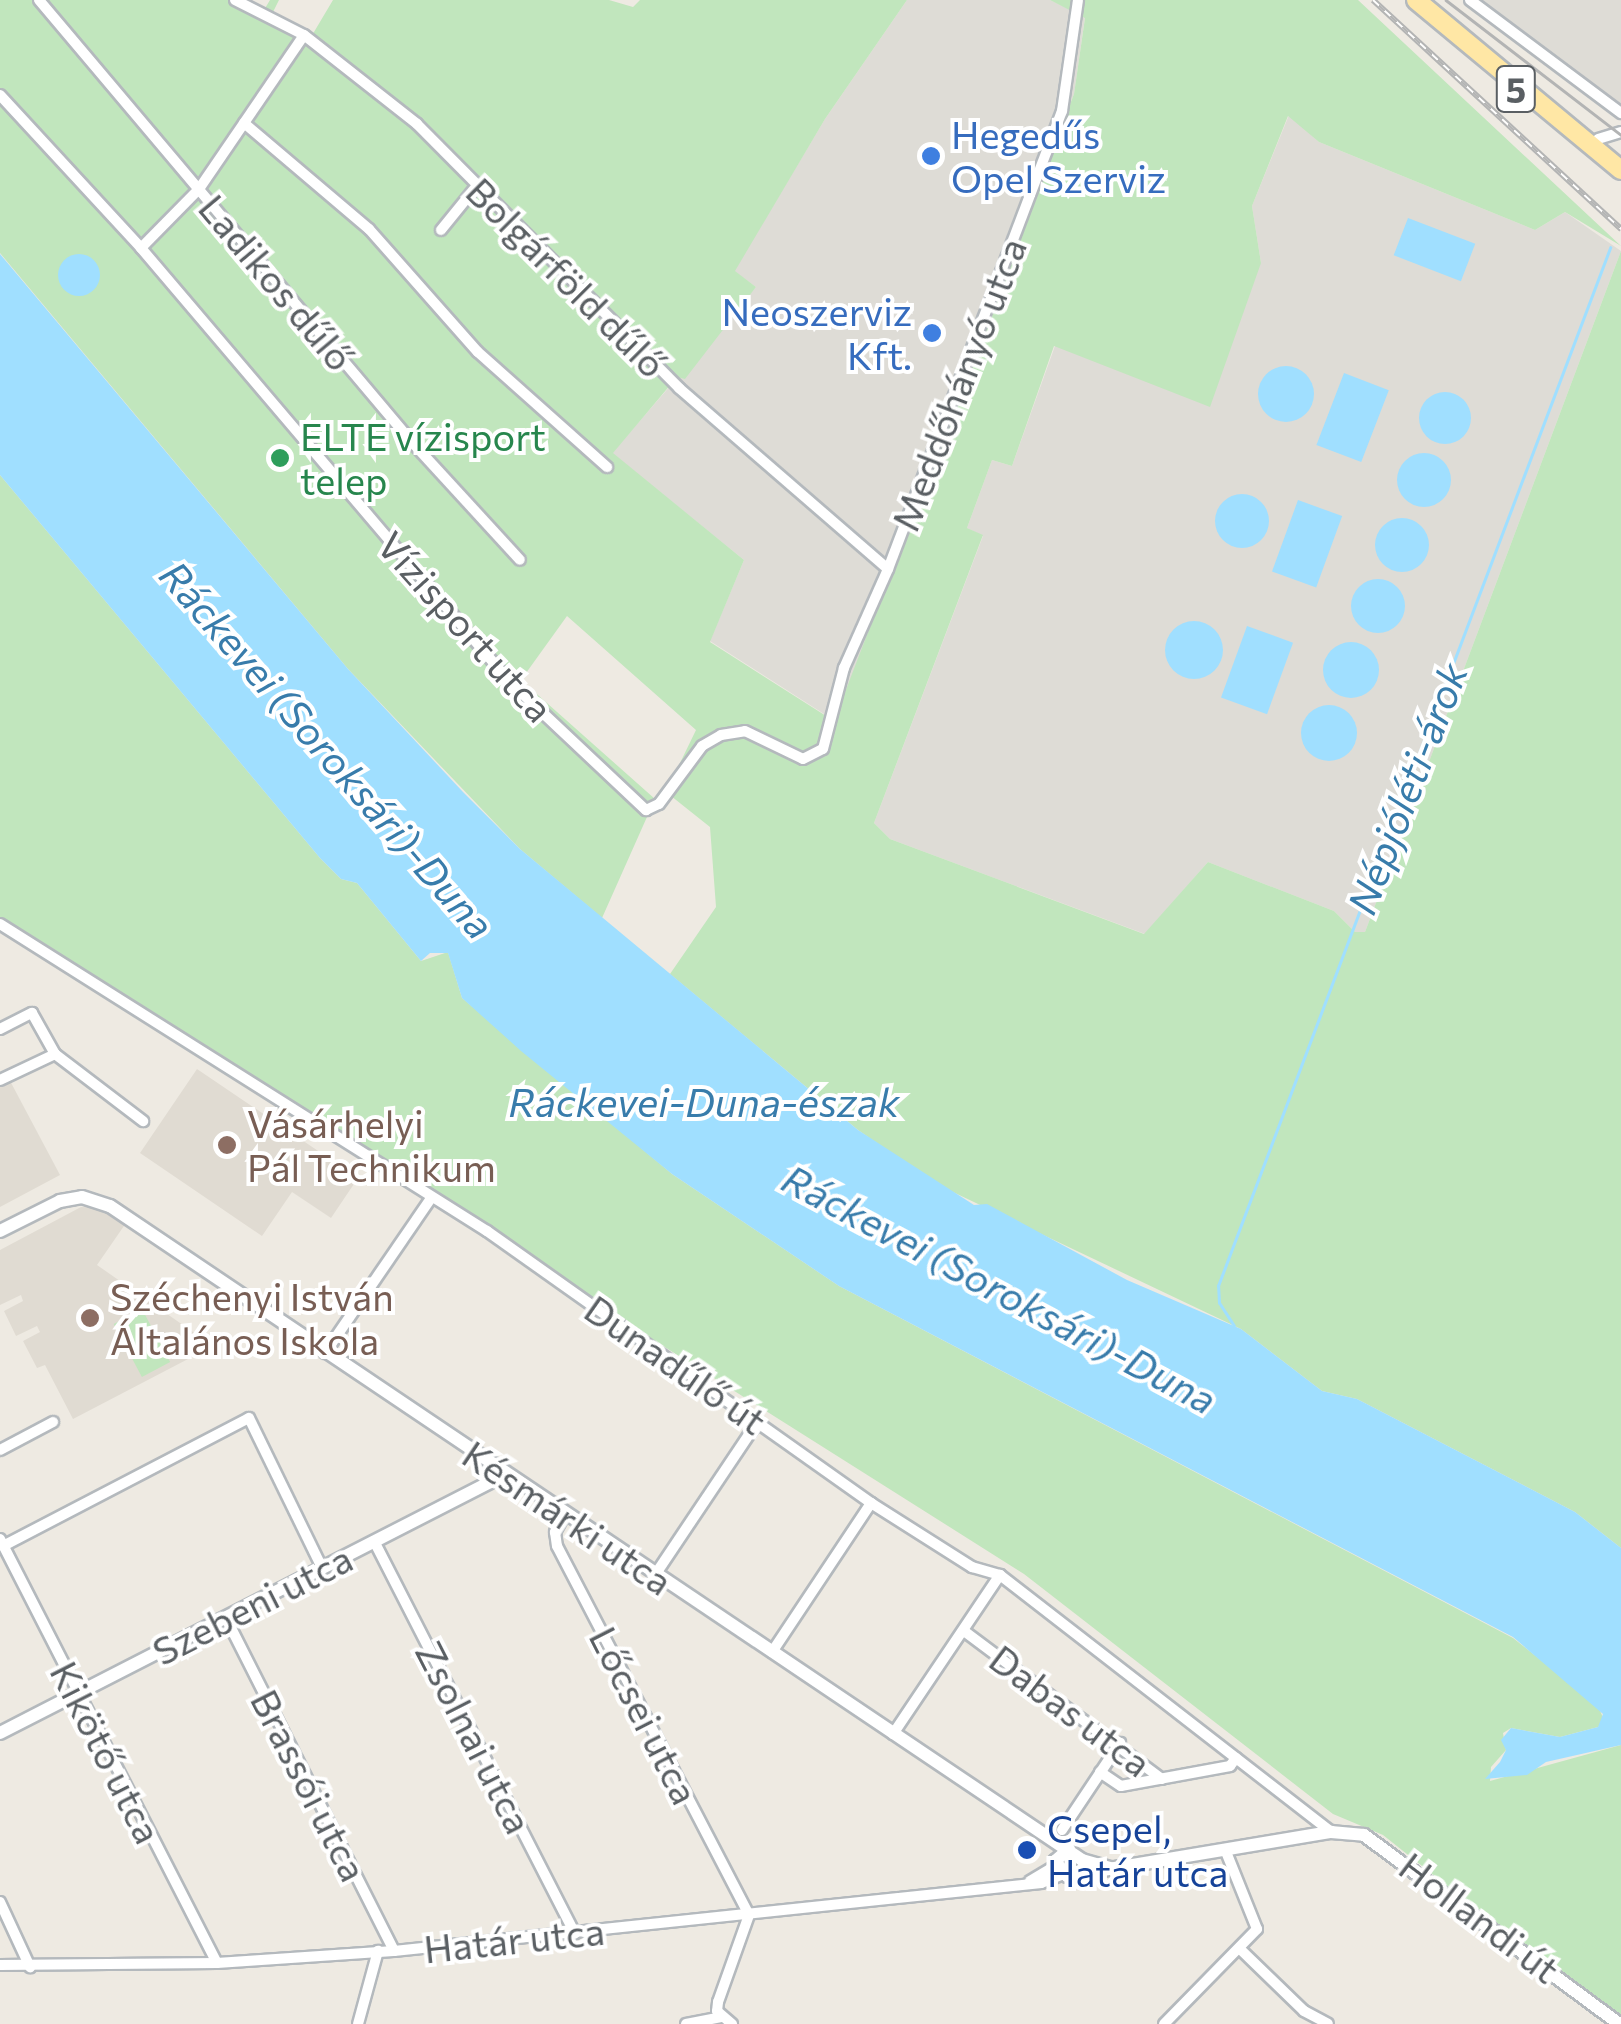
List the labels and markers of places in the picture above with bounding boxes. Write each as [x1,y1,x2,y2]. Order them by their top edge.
place label: Hegedűs Opel Szerviz [951,111,1166,200]
marker: Hegedűs Opel Szerviz [920,145,942,167]
place label: Neoszerviz Kft. [721,288,912,378]
marker: Neoszerviz Kft. [921,322,943,344]
place label: ELTE vízisport telep [300,413,546,502]
marker: ELTE vízisport telep [269,447,291,469]
place label: Vásárhelyi Pál Technikum [247,1100,496,1190]
marker: Vásárhelyi Pál Technikum [216,1134,238,1156]
place label: Széchenyi István Általános Iskola [110,1273,394,1362]
marker: Széchenyi István Általános Iskola [79,1307,101,1329]
place label: Csepel, Határ utca [1047,1805,1228,1895]
marker: Csepel, Határ utca [1016,1839,1038,1861]

